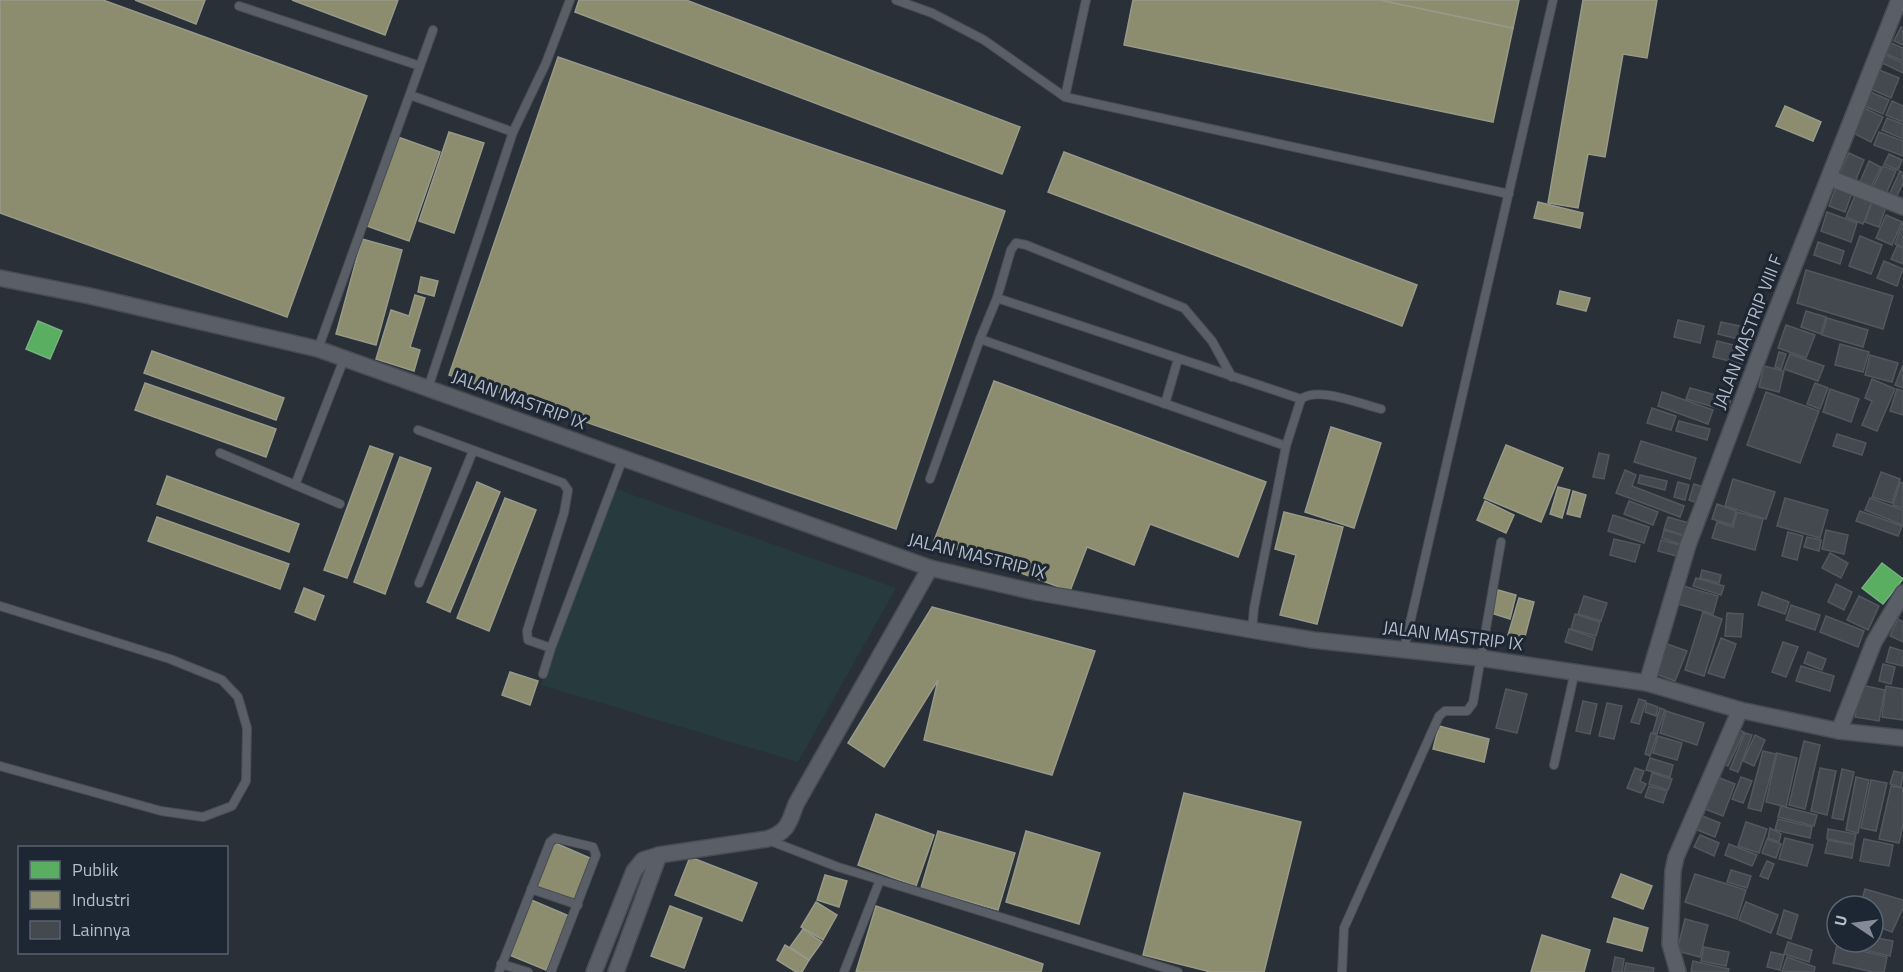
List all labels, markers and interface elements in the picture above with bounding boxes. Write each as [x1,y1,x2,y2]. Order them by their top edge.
street label: JALAN MASTRIP VIII F [1706,251,1789,413]
street label: JALAN MASTRIP IX [448,363,590,436]
street label: JALAN MASTRIP IX [905,525,1049,586]
street label: JALAN MASTRIP IX [1381,614,1525,657]
legend [18,846,228,954]
text: Publik [72,856,119,883]
text: Industri [72,886,130,913]
north arrow [1825,894,1885,954]
text: U [1828,913,1853,928]
text: Lainnya [72,916,130,943]

